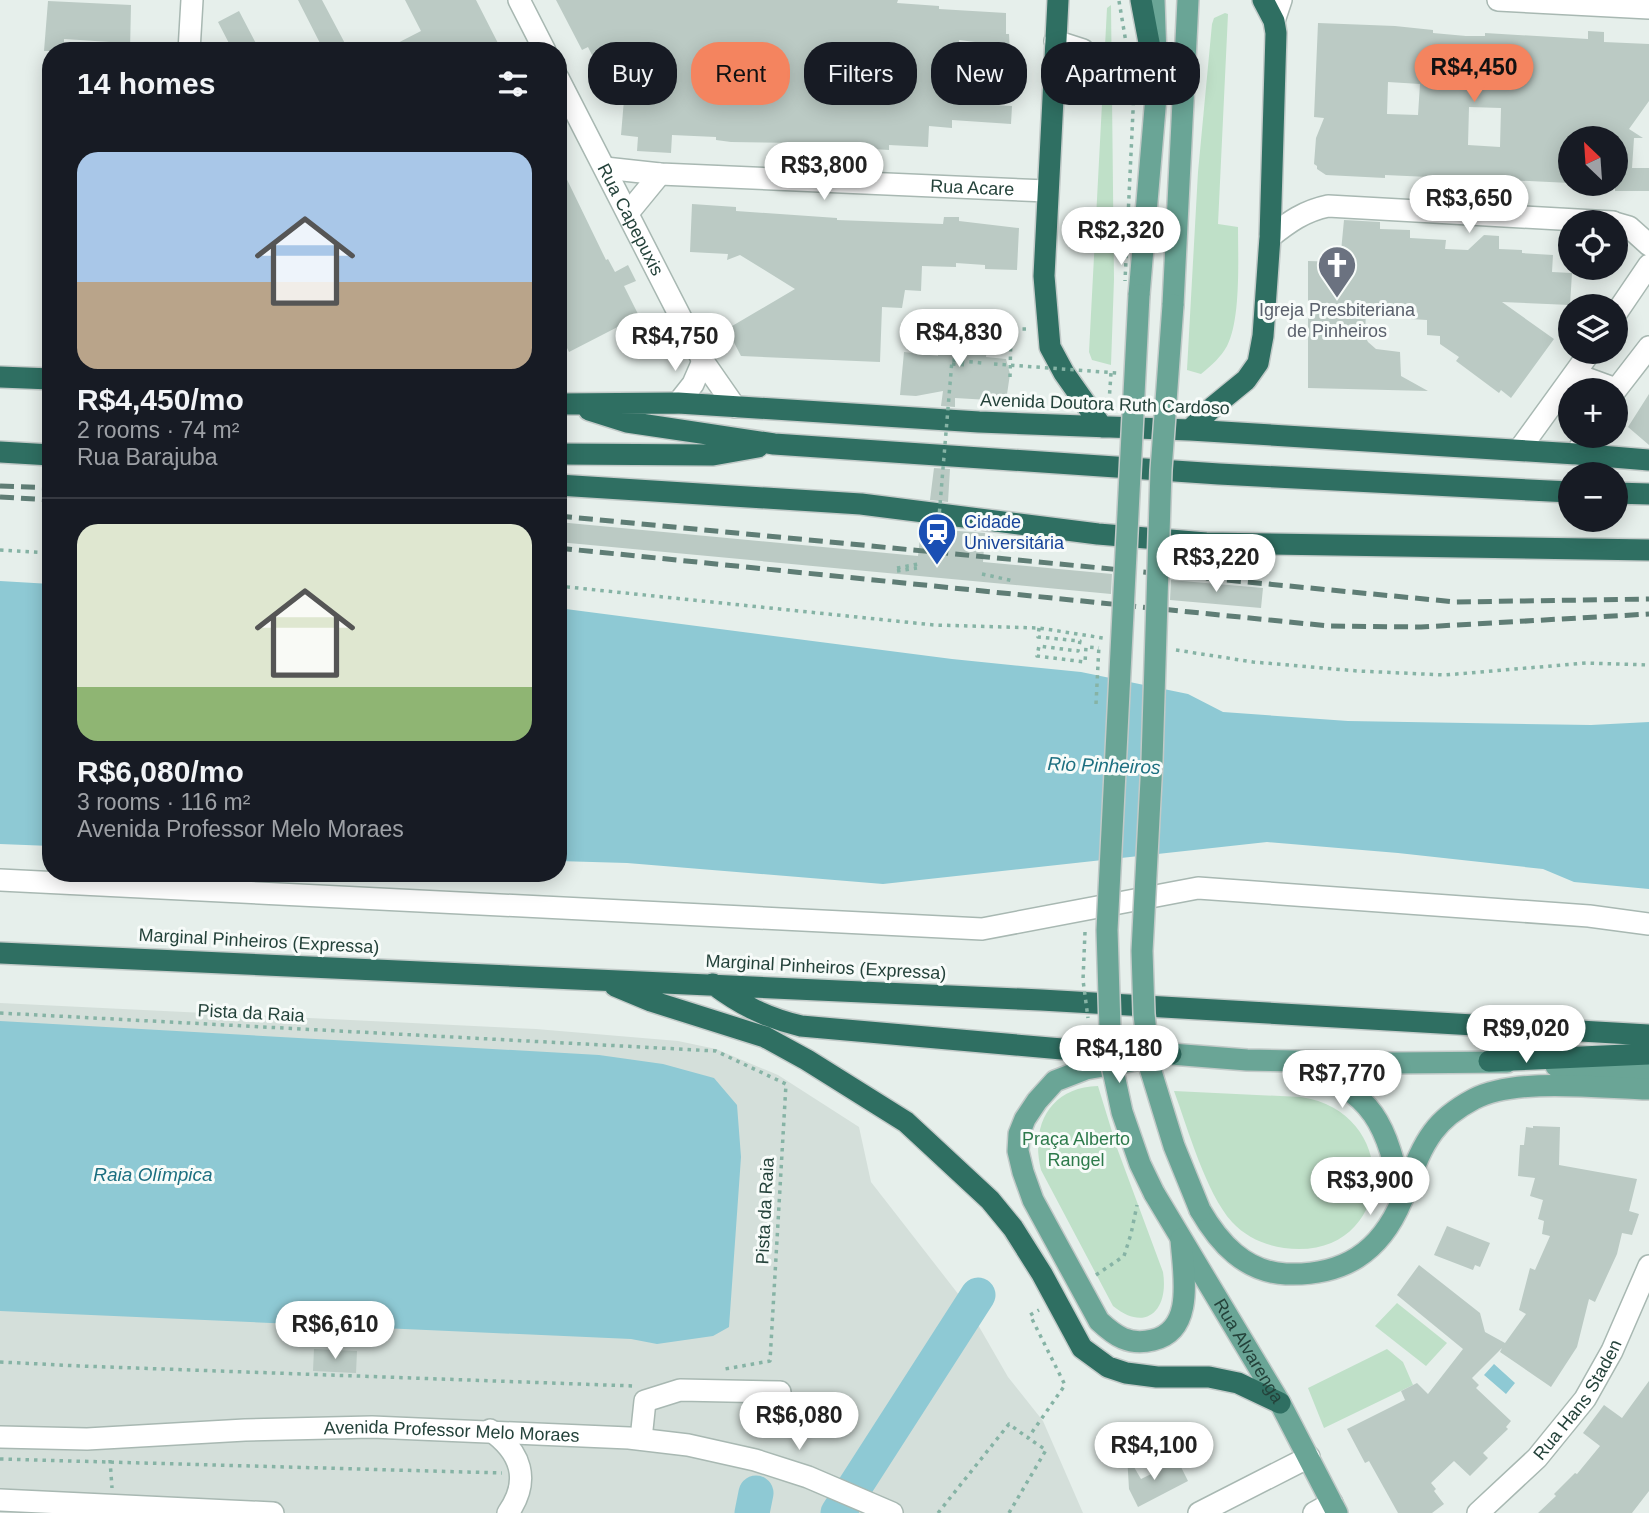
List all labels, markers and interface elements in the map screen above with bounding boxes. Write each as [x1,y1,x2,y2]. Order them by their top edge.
chip: Buy [588,42,677,105]
chip: Rent [691,42,790,105]
chip: Filters [804,42,917,105]
chip: New [931,42,1027,105]
chip: Apartment [1041,42,1200,105]
pin: R$4,450 [1409,44,1539,104]
text: R$4,450 [1431,54,1517,80]
icon: filters [494,65,532,103]
text: 14 homes [77,67,215,100]
north arrow [1558,126,1628,196]
map controls [1558,126,1628,532]
pin: R$3,800 [759,142,889,202]
text: R$3,800 [781,152,867,178]
street label: Rua Capepuxis [594,160,667,279]
street label: Rua Acare [930,176,1015,200]
pin: R$3,650 [1404,176,1534,235]
text: R$3,650 [1426,185,1512,211]
icon: home [242,198,368,324]
pin: R$2,320 [1056,208,1186,267]
button: locate [1558,210,1628,280]
text: R$2,320 [1078,217,1164,243]
church icon: Igreja Presbiteriana de Pinheiros [1316,244,1358,299]
button: layers [1558,294,1628,364]
place label: Igreja Presbiteriana de Pinheiros [1259,300,1416,341]
pin: R$4,830 [894,310,1024,369]
pin: R$4,750 [610,314,740,373]
text: R$4,830 [916,319,1002,345]
text: R$4,750 [632,323,718,349]
button: + [1558,378,1628,448]
text: R$4,450/mo [77,383,244,416]
street label: Avenida Doutora Ruth Cardoso [980,390,1230,418]
text: 2 rooms · 74 m² [77,417,239,443]
text: Rua Barajuba [77,444,218,470]
button: − [1558,462,1628,532]
station icon: Cidade Universitária [916,511,958,566]
place label: Cidade Universitária [964,512,1065,553]
pin: R$3,220 [1151,534,1281,594]
text: R$3,220 [1173,544,1259,570]
icon: home [242,570,368,696]
water label: Rio Pinheiros [1047,753,1161,778]
text: R$6,080/mo [77,755,244,788]
text: 3 rooms · 116 m² [77,789,250,815]
text: Avenida Professor Melo Moraes [77,816,404,842]
street label: Marginal Pinheiros (Expressa) [138,925,380,957]
street label: Marginal Pinheiros (Expressa) [705,951,947,983]
street label: Pista da Raia [197,1000,306,1026]
pin: R$9,020 [1461,1006,1591,1065]
text: R$9,020 [1483,1015,1569,1041]
pin: R$4,180 [1054,1026,1184,1085]
text: R$4,180 [1076,1035,1162,1061]
pin: R$7,770 [1277,1050,1407,1110]
text: R$7,770 [1299,1060,1385,1086]
park label: Praça Alberto Rangel [1022,1129,1130,1170]
street label: Pista da Raia [752,1156,778,1265]
pin: R$3,900 [1305,1158,1435,1217]
water label: Raia Olímpica [93,1164,213,1185]
text: R$3,900 [1327,1167,1413,1193]
street label: Rua Alvarenga [1210,1295,1288,1407]
pin: R$6,610 [270,1302,400,1361]
text: R$6,610 [292,1311,378,1337]
street label: Rua Hans Staden [1529,1337,1626,1464]
pin: R$6,080 [734,1392,864,1452]
text: R$6,080 [756,1402,842,1428]
street label: Avenida Professor Melo Moraes [323,1417,580,1446]
pin: R$4,100 [1089,1422,1219,1482]
text: R$4,100 [1111,1432,1197,1458]

